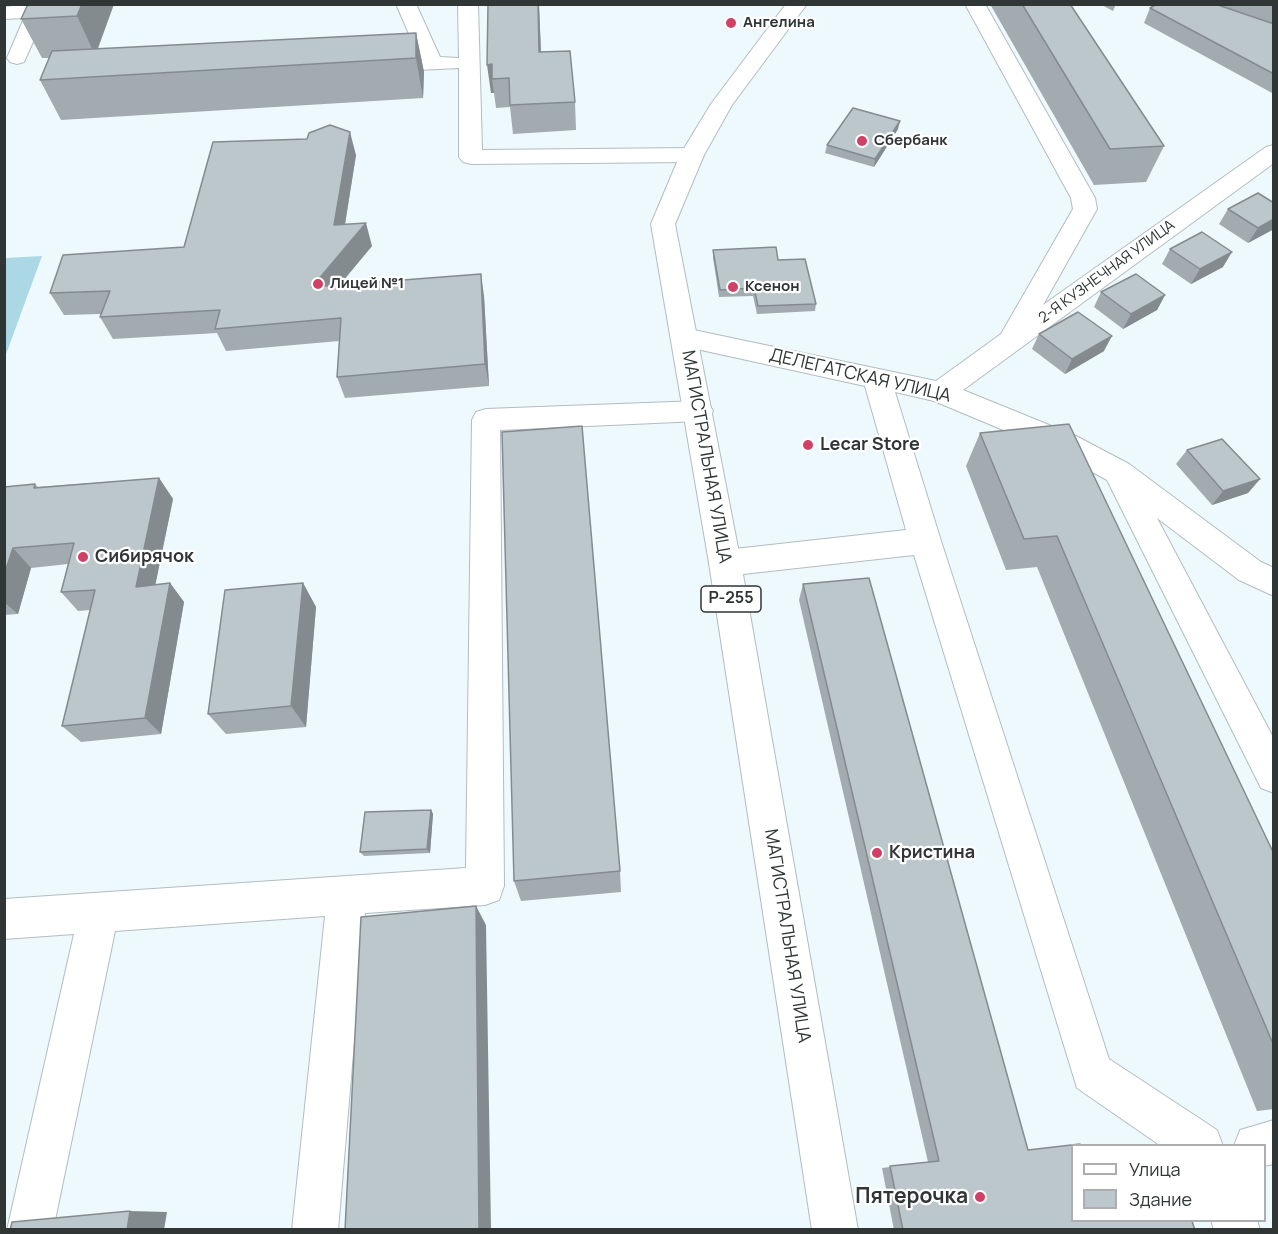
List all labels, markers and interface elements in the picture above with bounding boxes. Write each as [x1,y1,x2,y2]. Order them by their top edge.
place label: Ангелина [743,14,815,32]
marker: Ангелина [724,16,738,30]
place label: Сбербанк [874,132,947,150]
marker: Сбербанк [855,134,869,148]
street label: 2-Я КУЗНЕЧНАЯ УЛИЦА [1035,217,1179,327]
place label: Лицей №1 [330,275,404,293]
marker: Лицей №1 [311,277,325,291]
place label: Ксенон [745,278,800,296]
marker: Ксенон [726,280,740,294]
street label: ДЕЛЕГАТСКАЯ УЛИЦА [767,345,953,407]
street label: МАГИСТРАЛЬНАЯ УЛИЦА [677,349,735,565]
place label: Lecar Store [820,434,920,456]
marker: Lecar Store [801,438,815,452]
place label: Сибирячок [95,546,194,568]
marker: Сибирячок [76,550,90,564]
road number: Р-255 [701,586,761,612]
street label: МАГИСТРАЛЬНАЯ УЛИЦА [759,828,815,1044]
place label: Кристина [889,842,975,864]
marker: Кристина [870,846,884,860]
legend [1071,1144,1266,1222]
text: Улица [1129,1157,1181,1181]
place label: Пятерочка [855,1184,968,1210]
text: Здание [1129,1187,1192,1211]
marker: Пятерочка [973,1190,987,1204]

